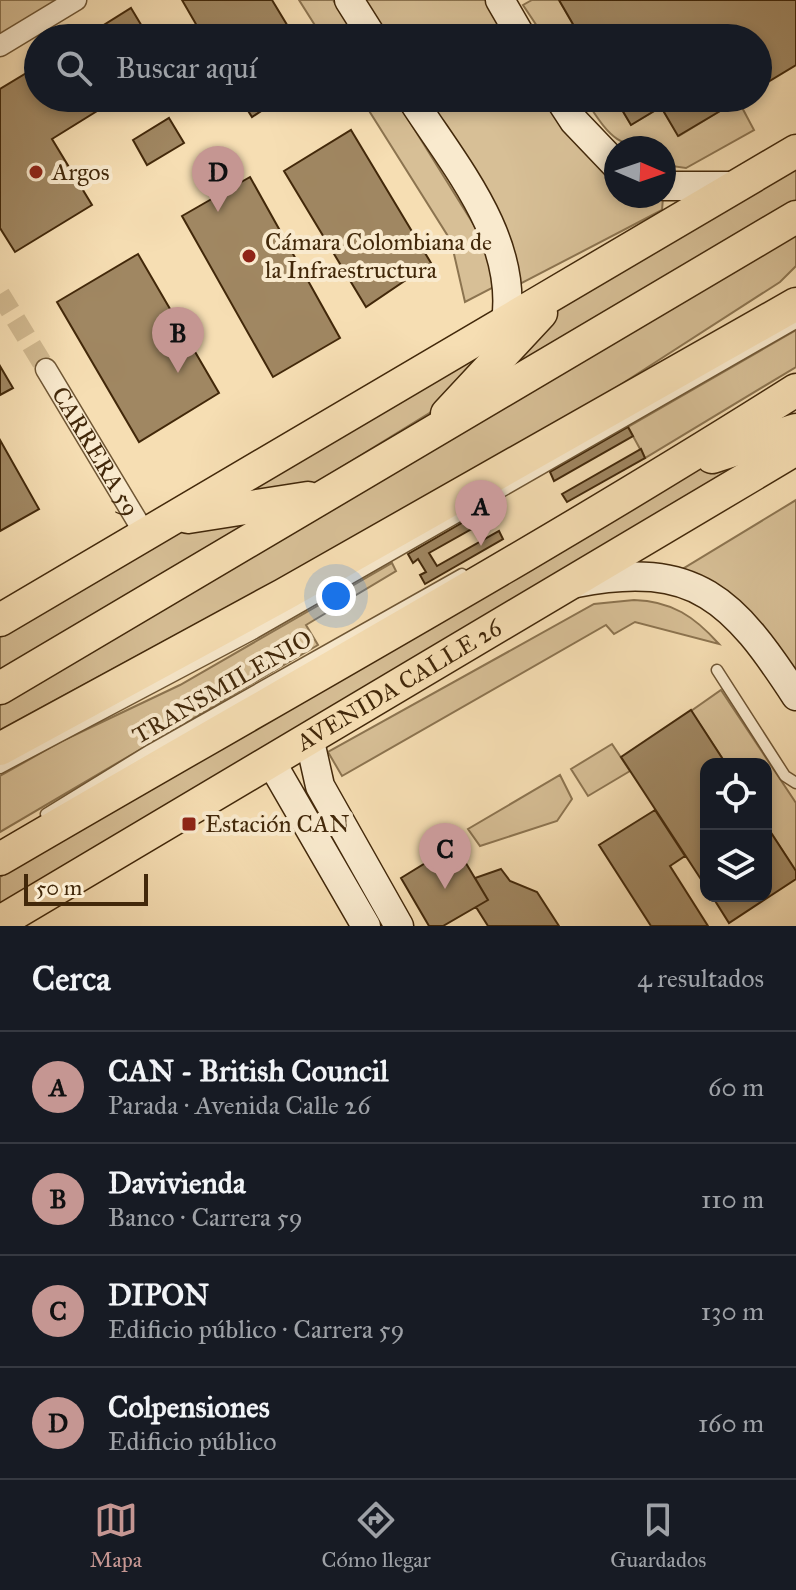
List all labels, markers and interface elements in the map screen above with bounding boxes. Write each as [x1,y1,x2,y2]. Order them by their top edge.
search box [24,24,772,112]
icon: search [52,46,96,90]
text: Buscar aquí [116,50,257,86]
north arrow [604,136,676,208]
pin: D [192,146,244,212]
place label: Argos [51,157,109,187]
marker: Argos [27,163,45,181]
place label: Cámara Colombiana de la Infraestructura [265,227,492,285]
marker: Cámara Colombiana de la Infraestructura [240,247,258,265]
pin: B [152,307,204,373]
street label: CARRERA 59 [45,381,146,522]
pin: A [455,480,507,546]
your location [316,576,356,616]
street label: AVENIDA CALLE 26 [290,612,507,758]
street label: TRANSMILENIO [127,623,317,751]
map controls [700,758,772,902]
button: locate [700,758,772,830]
place label: Estación CAN [205,809,349,839]
marker: Estación CAN [180,815,198,833]
pin: C [419,823,471,889]
button: layers [700,830,772,902]
scale bar [24,870,148,906]
text: 50 m [36,874,82,901]
text: Cerca [32,958,111,999]
text: 4 resultados [637,962,764,994]
text: CAN - British Council [108,1053,388,1089]
text: A [49,1071,67,1103]
text: 60 m [708,1071,764,1103]
text: Parada · Avenida Calle 26 [108,1089,371,1121]
text: Davivienda [108,1165,246,1201]
text: B [49,1183,67,1215]
text: 110 m [701,1183,764,1215]
text: Banco · Carrera 59 [108,1201,303,1233]
text: DIPON [108,1277,209,1313]
text: C [49,1295,67,1327]
text: 130 m [701,1295,764,1327]
text: Edificio público · Carrera 59 [108,1313,405,1345]
text: Colpensiones [108,1389,270,1425]
text: D [48,1407,68,1439]
text: 160 m [698,1407,764,1439]
text: Edificio público [108,1425,276,1457]
tab: Mapa [90,1498,142,1573]
tab: Cómo llegar [321,1498,431,1573]
tab: Guardados [610,1498,706,1573]

